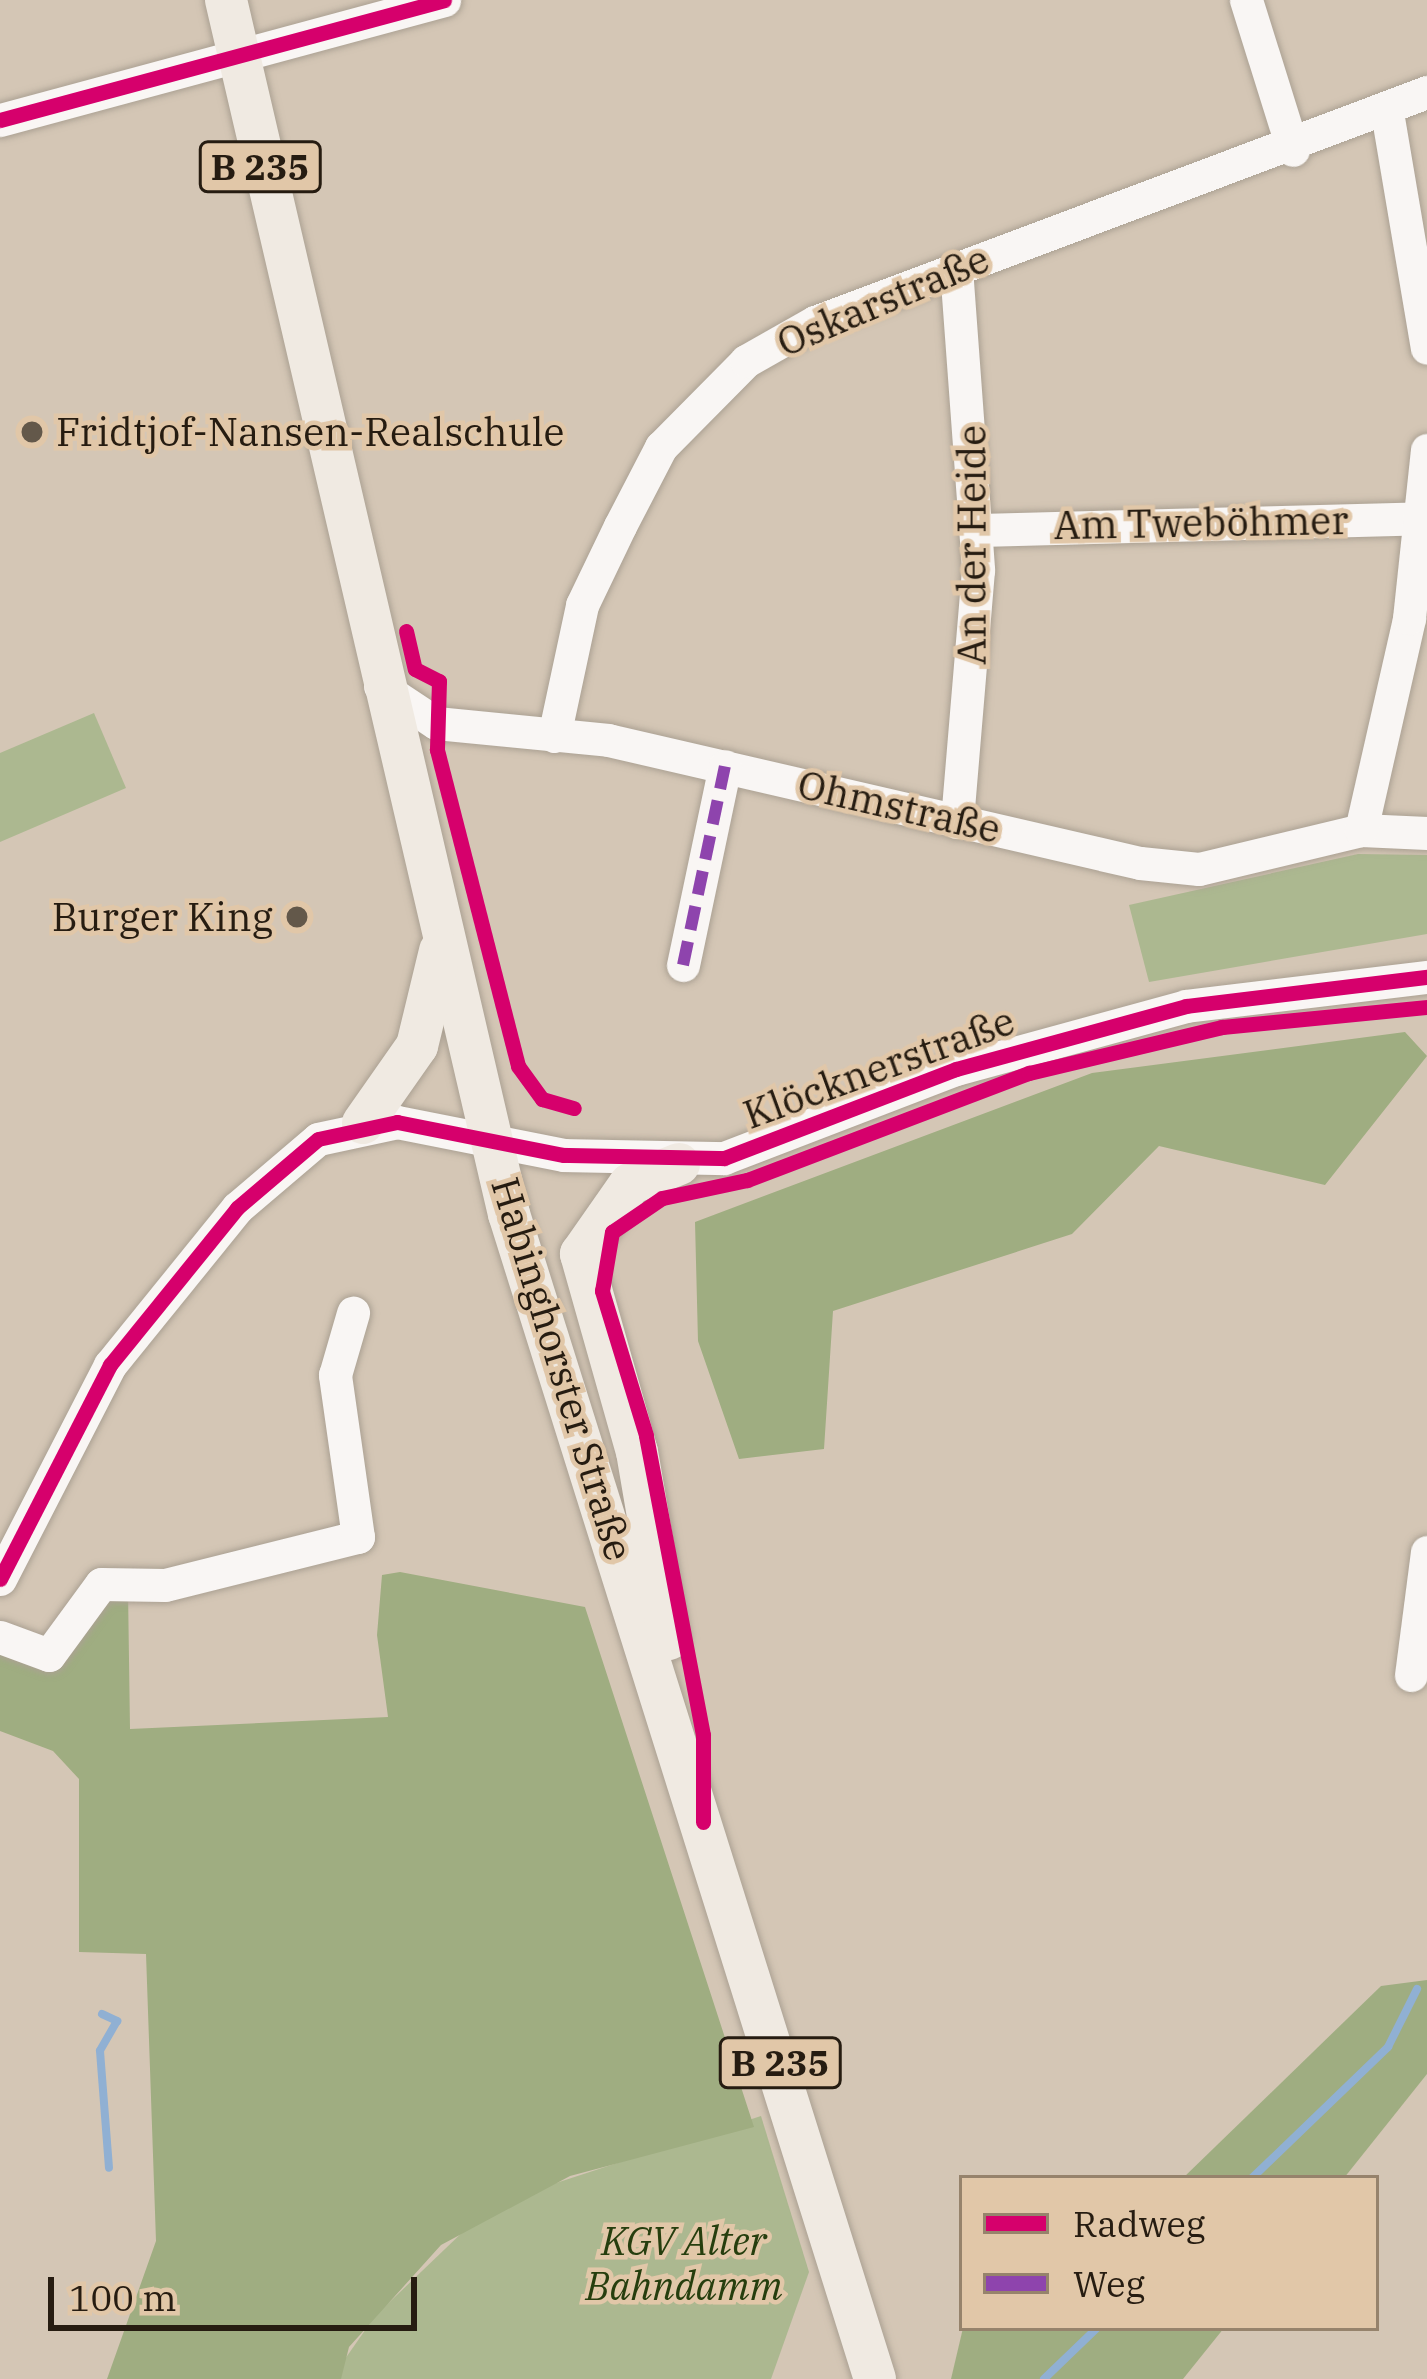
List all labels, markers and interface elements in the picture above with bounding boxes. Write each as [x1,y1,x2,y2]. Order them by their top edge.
road number: B 235 [197,137,323,197]
street label: Oskarstraße [770,235,996,367]
place label: Fridtjof-Nansen-Realschule [56,409,564,455]
marker: Fridtjof-Nansen-Realschule [19,419,45,445]
street label: An der Heide [949,425,995,665]
street label: Am Tweböhmer [1053,497,1349,549]
street label: Ohmstraße [793,761,1005,853]
place label: Burger King [52,894,273,940]
marker: Burger King [284,904,310,930]
street label: Klöcknerstraße [737,997,1021,1139]
street label: Habinghorster Straße [481,1172,643,1566]
road number: B 235 [717,2033,843,2093]
legend [959,2175,1379,2331]
text: Radweg [1073,2200,1205,2247]
park label: KGV Alter Bahndamm [585,2219,783,2310]
scale bar [54,2253,423,2327]
text: Weg [1073,2260,1145,2307]
text: 100 m [69,2274,176,2321]

